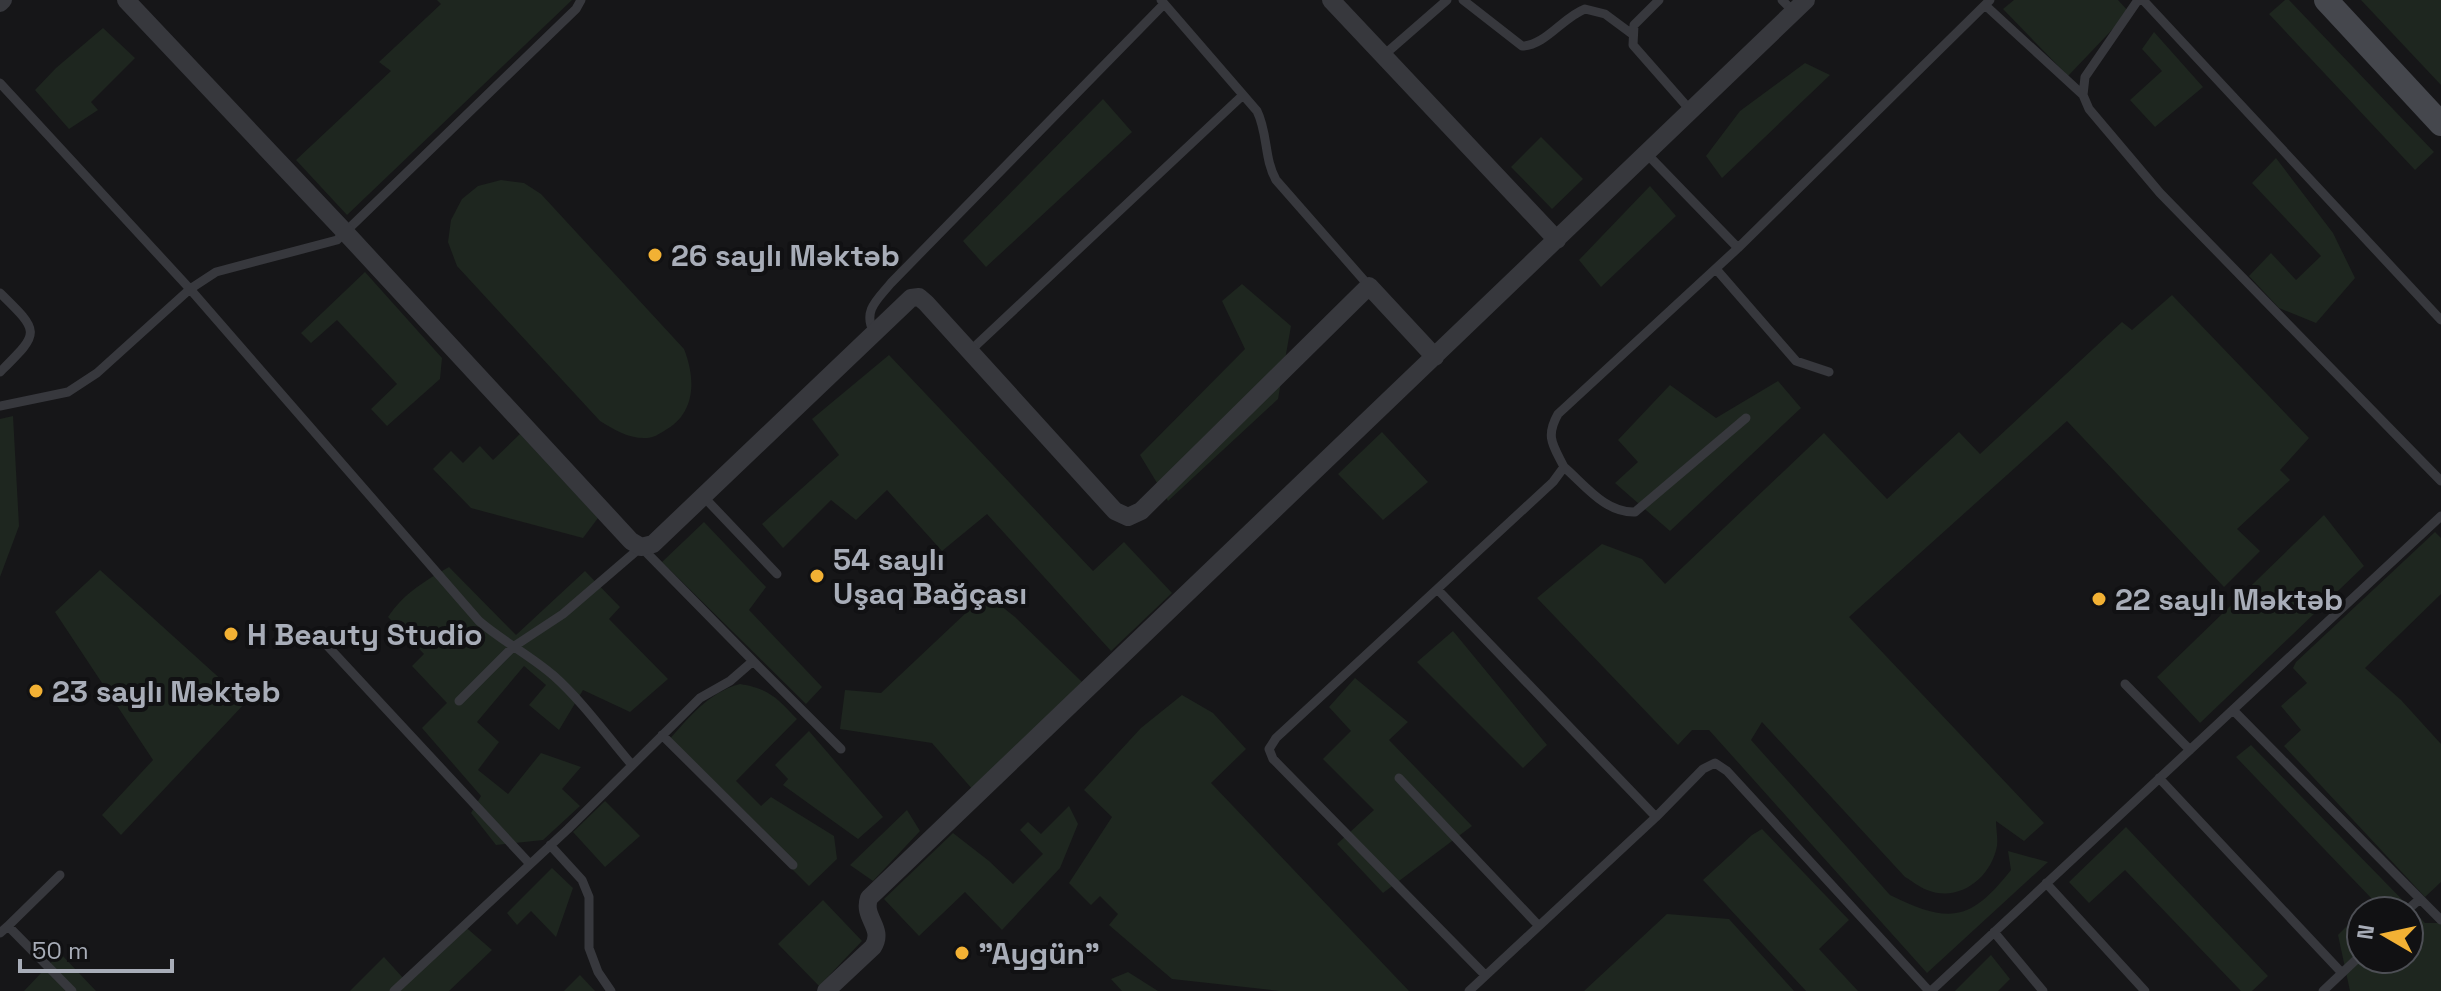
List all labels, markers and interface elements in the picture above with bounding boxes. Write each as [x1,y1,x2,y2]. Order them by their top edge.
place label: 26 saylı Məktəb [671,236,900,275]
marker: 26 saylı Məktəb [646,246,664,264]
place label: 54 saylı Uşaq Bağçası [833,540,1027,613]
marker: 54 saylı Uşaq Bağçası [808,567,826,585]
place label: 22 saylı Məktəb [2115,580,2343,619]
marker: 22 saylı Məktəb [2090,590,2108,608]
place label: H Beauty Studio [247,615,483,654]
marker: H Beauty Studio [222,625,240,643]
place label: 23 saylı Məktəb [52,672,281,711]
marker: 23 saylı Məktəb [27,682,45,700]
north arrow [2345,895,2425,975]
text: N [2350,922,2380,941]
scale bar [20,923,172,973]
place label: "Aygün" [978,934,1100,973]
text: 50 m [32,935,89,966]
marker: "Aygün" [953,944,971,962]

